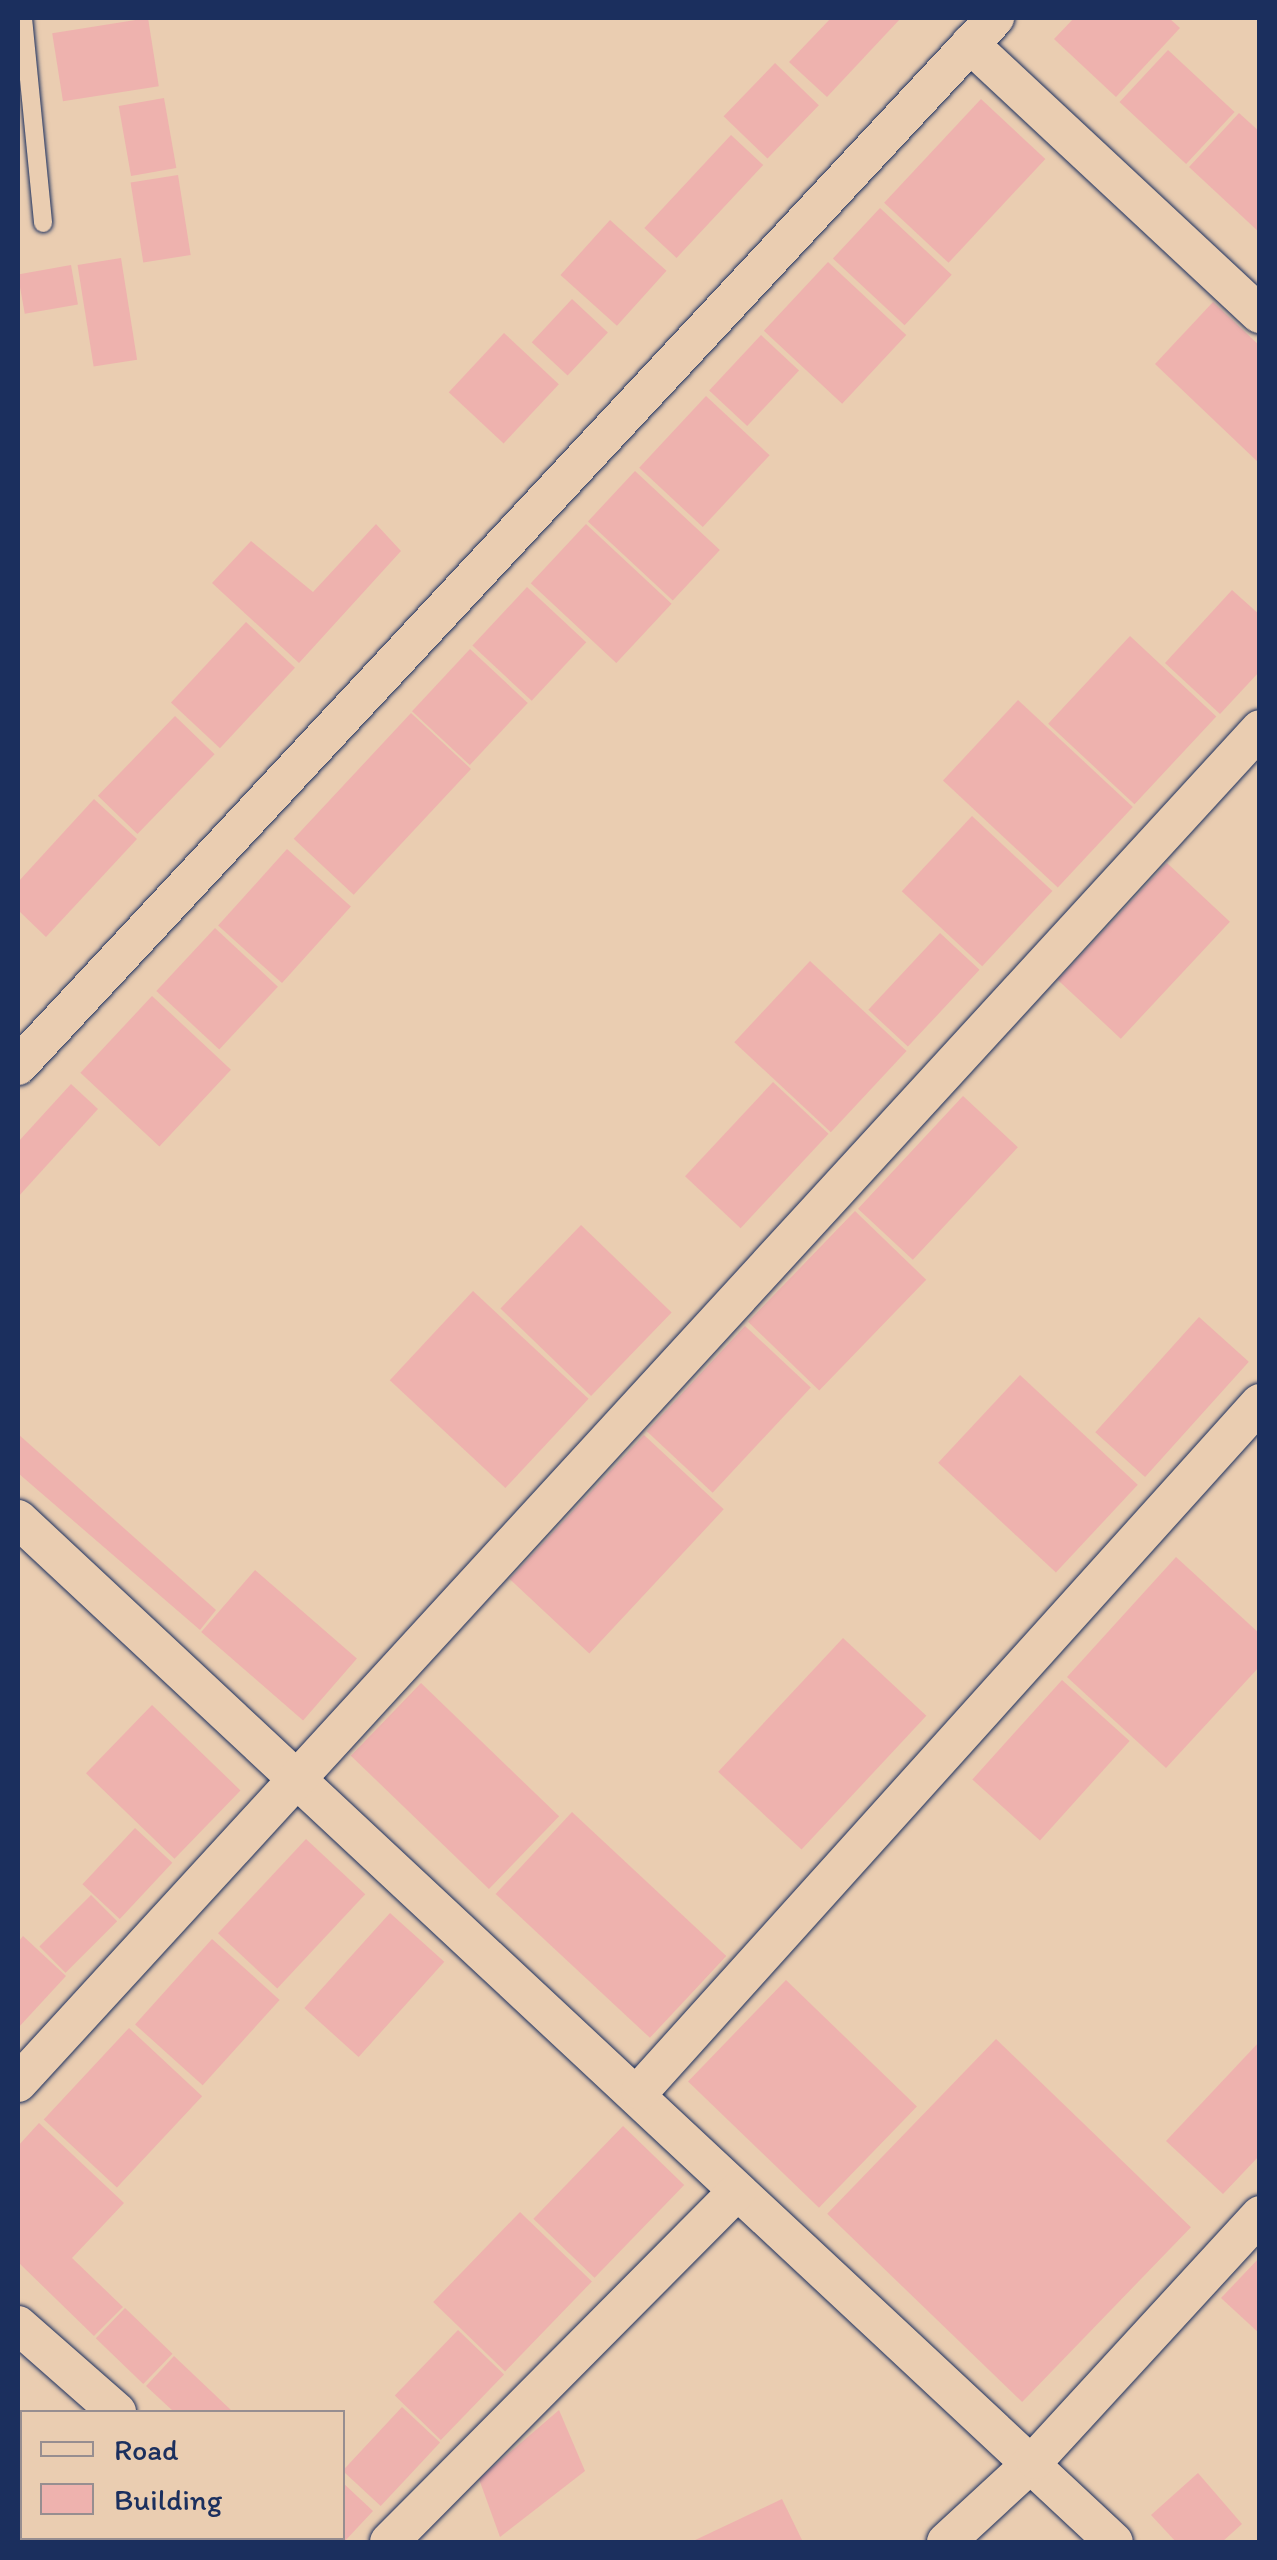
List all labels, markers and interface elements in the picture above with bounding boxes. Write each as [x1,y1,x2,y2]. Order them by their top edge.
legend [20,2410,345,2540]
text: Road [114,2431,179,2468]
text: Building [114,2481,222,2518]

